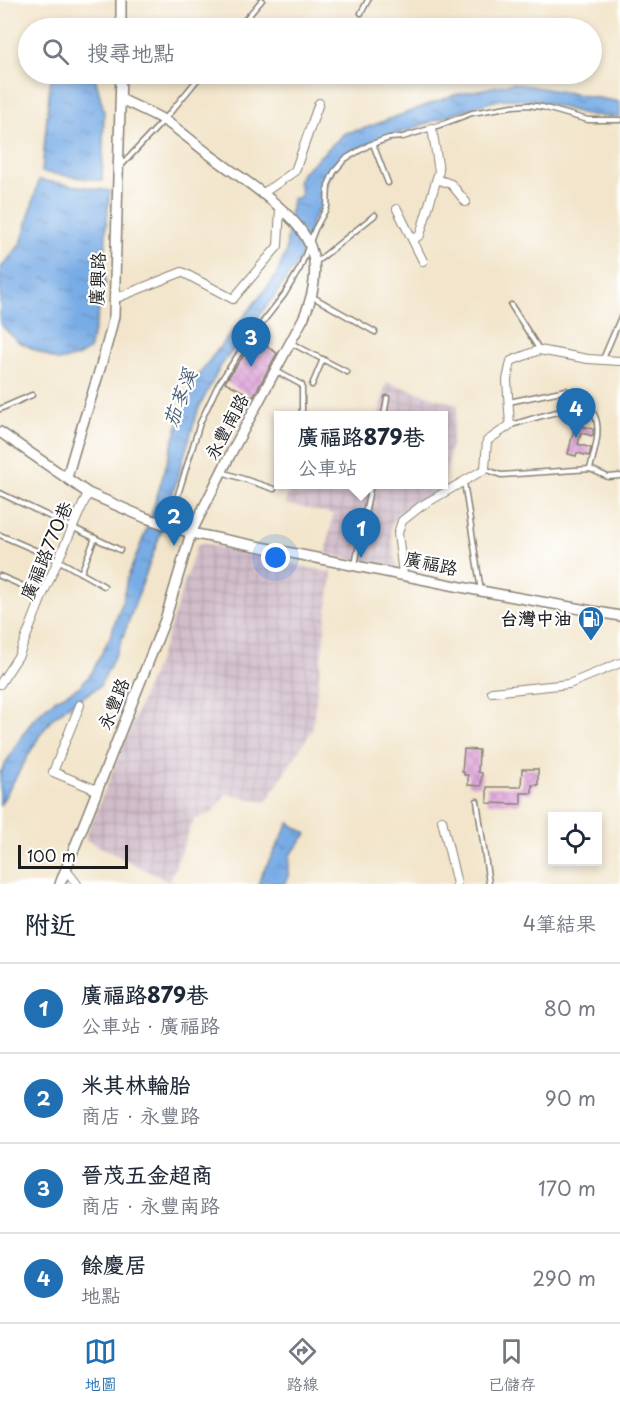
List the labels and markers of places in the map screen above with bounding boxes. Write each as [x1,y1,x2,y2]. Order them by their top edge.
pin: 3 [232,318,270,367]
pin: 4 [556,388,596,438]
pin: 2 [154,496,194,546]
pin: 1 [342,508,380,558]
place label: 台灣中油 [500,604,572,631]
fuel station icon: 台灣中油 [576,604,606,642]

